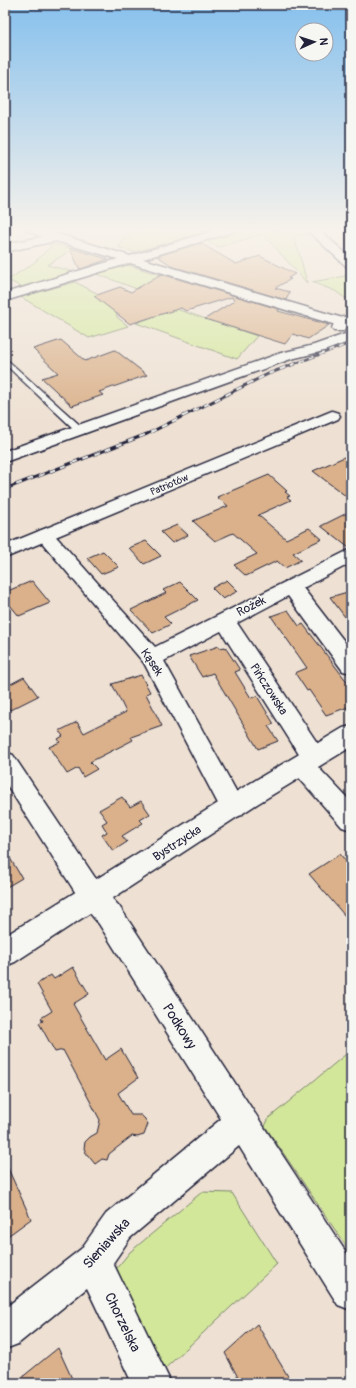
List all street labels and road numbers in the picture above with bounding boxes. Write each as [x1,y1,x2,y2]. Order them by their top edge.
street label: Patriotów [148,471,191,498]
street label: Rożek [234,593,268,620]
street label: Kąsek [137,646,166,679]
street label: Pińczowska [246,661,291,718]
street label: Bystrzycka [150,822,205,865]
street label: Podkowy [159,1000,200,1052]
street label: Sieniawska [79,1215,134,1272]
street label: Chorzelska [101,1290,144,1355]

